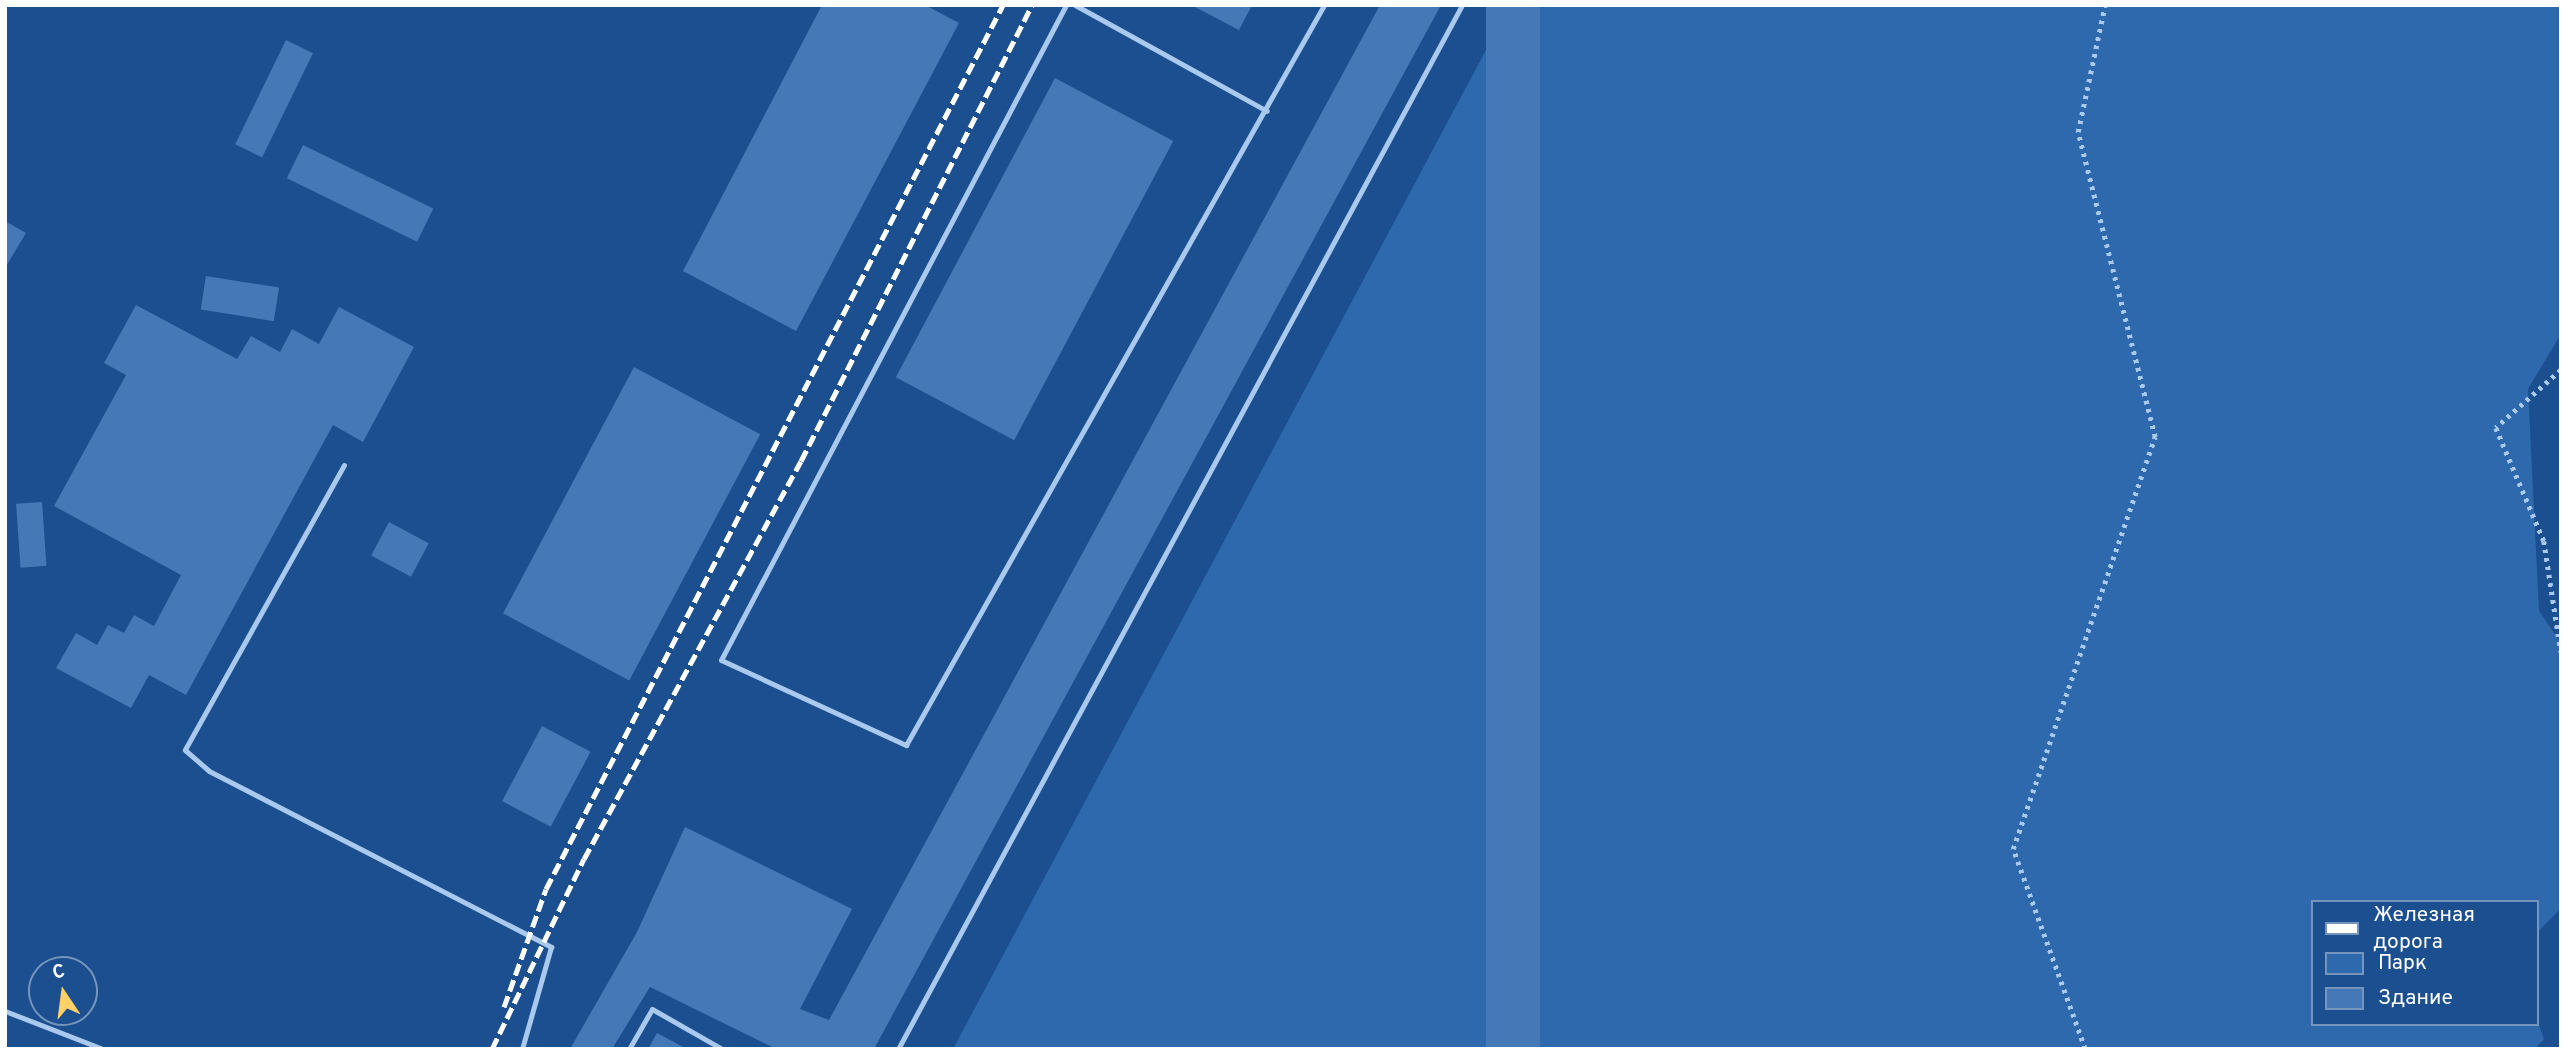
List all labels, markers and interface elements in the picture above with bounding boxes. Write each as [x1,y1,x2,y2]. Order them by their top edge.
legend [2310,900,2538,1026]
text: Железная дорога [2373,902,2475,956]
text: Парк [2378,950,2427,977]
north arrow [28,956,98,1026]
text: С [50,959,67,986]
text: Здание [2378,985,2453,1012]

